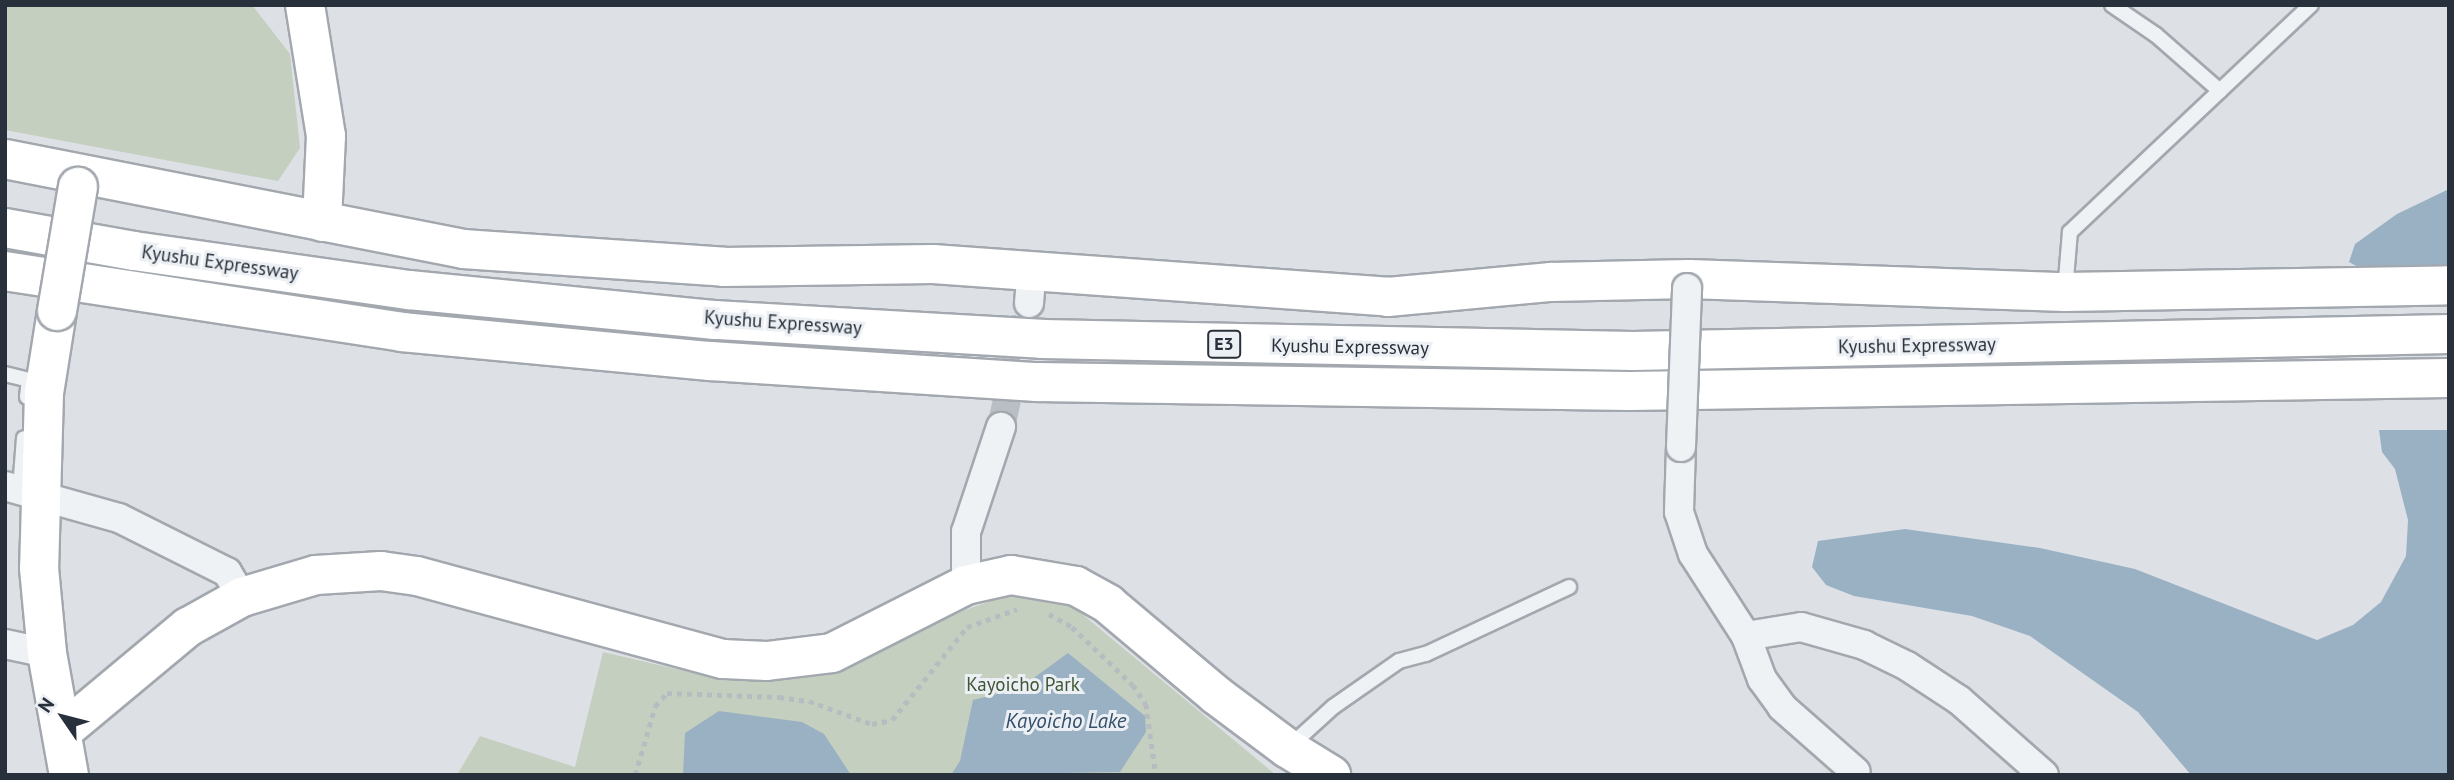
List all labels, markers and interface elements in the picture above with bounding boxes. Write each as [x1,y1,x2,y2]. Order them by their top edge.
street label: Kyushu Expressway [140,241,300,285]
street label: Kyushu Expressway [703,306,863,340]
road number: E3 [1206,330,1242,358]
street label: Kyushu Expressway [1838,333,1996,359]
street label: Kyushu Expressway [1271,334,1429,360]
park label: Kayoicho Park [966,674,1080,696]
north arrow [28,682,98,752]
text: N [32,693,59,717]
water label: Kayoicho Lake [1006,708,1126,734]

